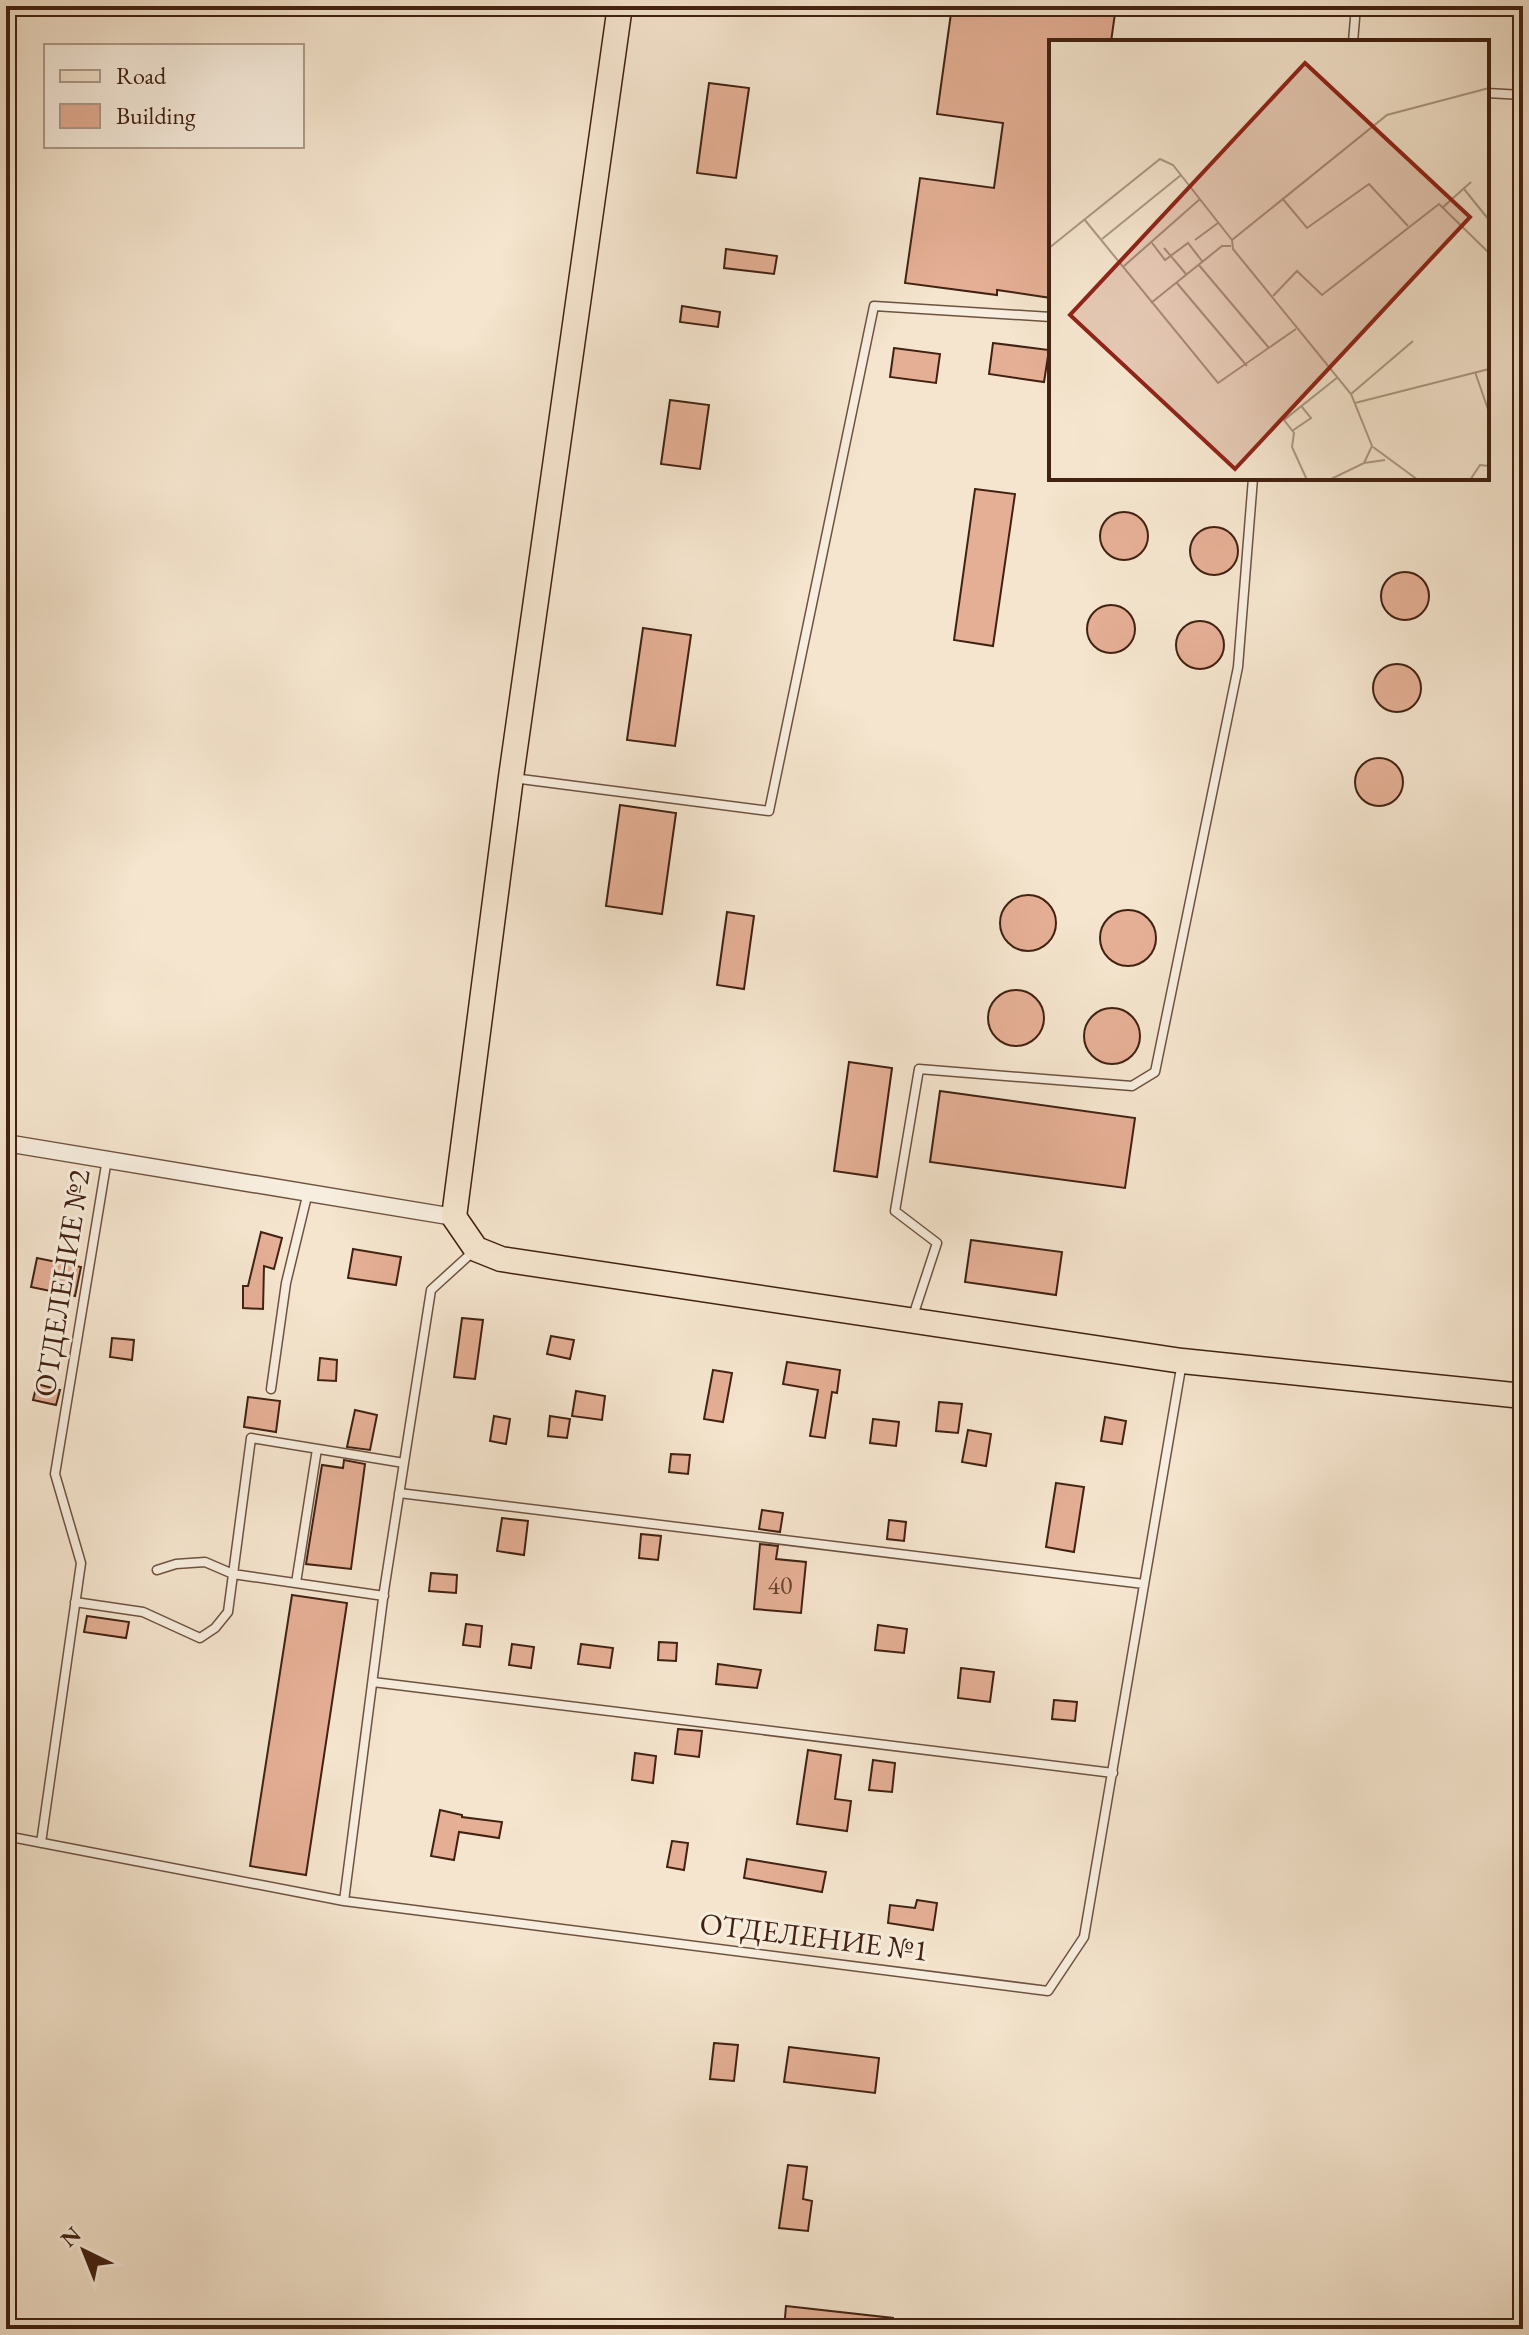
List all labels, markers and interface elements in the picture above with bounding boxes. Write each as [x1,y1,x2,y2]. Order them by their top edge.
inset map [1049,40,1489,480]
legend [44,44,304,148]
text: Road [116,60,167,91]
text: Building [116,100,196,131]
street label: ОТДЕЛЕНИЕ №2 [24,1166,99,1399]
house number: 40 [768,1568,792,1602]
street label: ОТДЕЛЕНИЕ №1 [698,1903,930,1970]
north arrow [44,2211,124,2291]
text: N [54,2220,87,2253]

